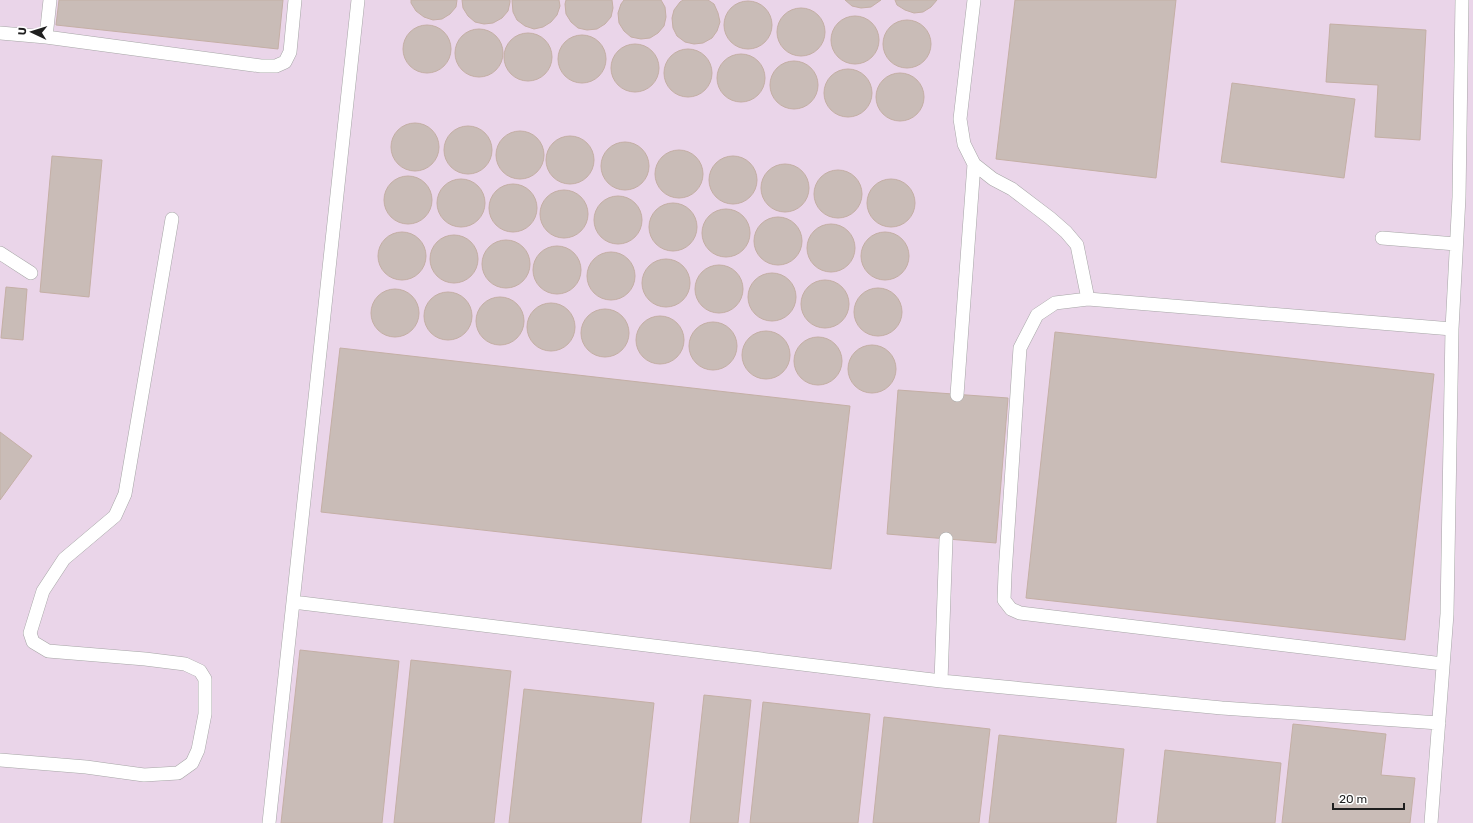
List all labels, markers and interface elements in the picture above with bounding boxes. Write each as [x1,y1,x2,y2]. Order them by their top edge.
north arrow [12,12,52,52]
text: U [16,27,29,36]
scale bar [1333,785,1404,811]
text: 20 m [1339,792,1367,806]

